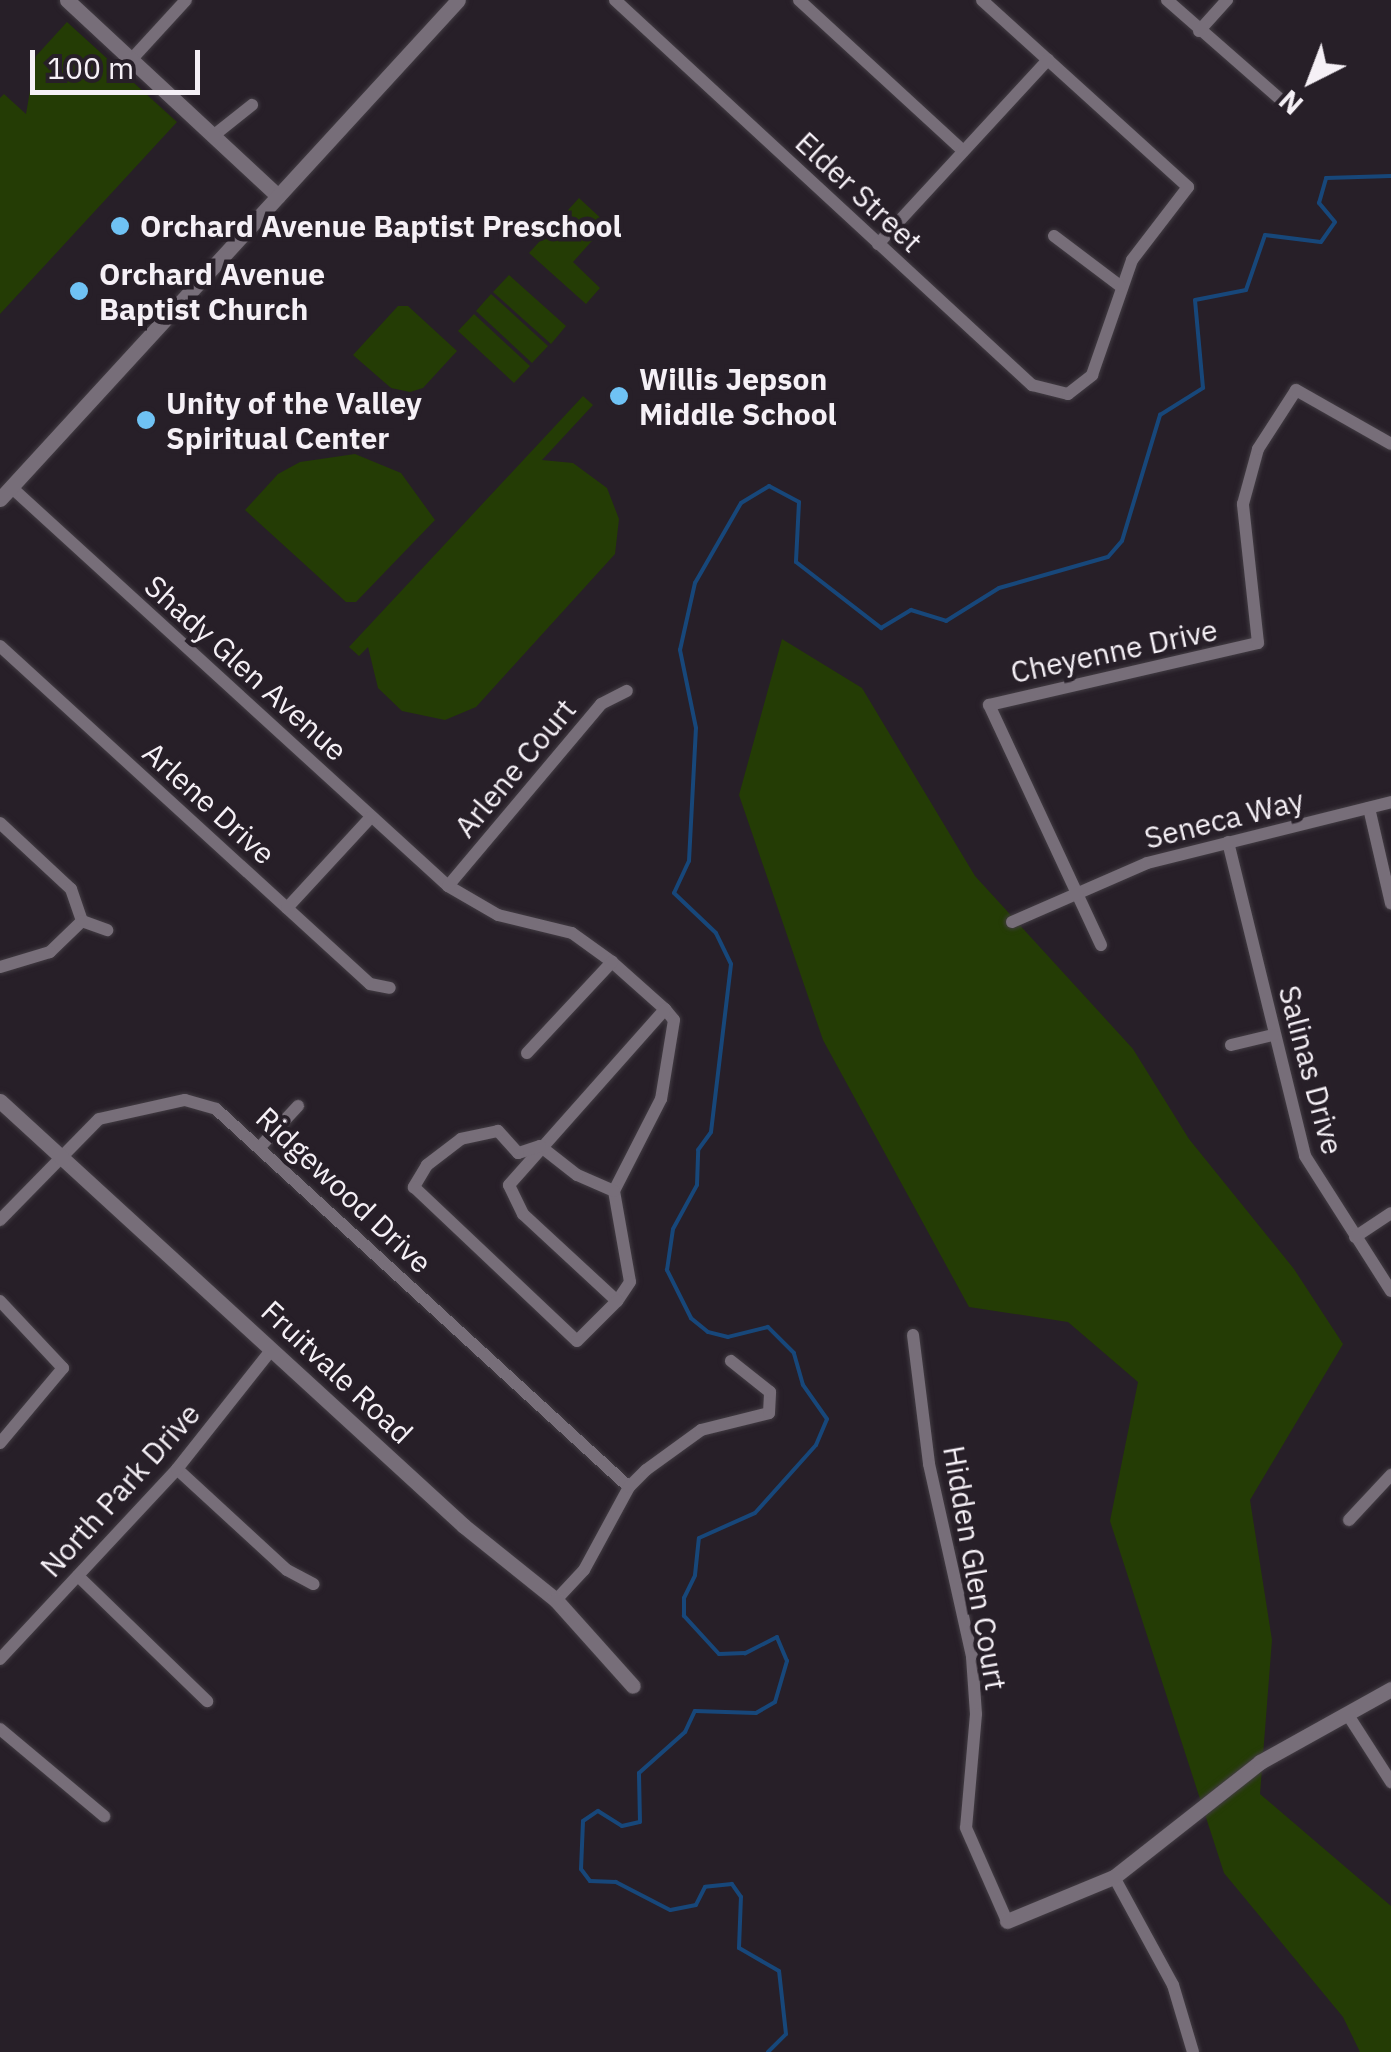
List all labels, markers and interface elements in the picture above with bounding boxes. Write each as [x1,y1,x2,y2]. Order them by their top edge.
scale bar [35,30,205,92]
north arrow [1261,30,1361,130]
text: 100 m [47,48,134,87]
text: N [1271,82,1311,123]
street label: Elder Street [788,124,930,260]
place label: Orchard Avenue Baptist Preschool [140,208,622,244]
marker: Orchard Avenue Baptist Preschool [109,215,131,237]
place label: Orchard Avenue Baptist Church [99,256,325,326]
marker: Orchard Avenue Baptist Church [68,280,90,302]
place label: Willis Jepson Middle School [639,361,837,432]
place label: Unity of the Valley Spiritual Center [166,385,422,456]
marker: Willis Jepson Middle School [608,385,630,407]
marker: Unity of the Valley Spiritual Center [135,409,157,431]
street label: Shady Glen Avenue [137,568,355,768]
street label: Cheyenne Drive [1007,612,1221,690]
street label: Arlene Court [447,691,583,845]
street label: Arlene Drive [136,734,282,872]
street label: Seneca Way [1141,782,1307,856]
street label: Salinas Drive [1271,982,1351,1158]
street label: Ridgewood Drive [249,1100,439,1280]
street label: Fruitvale Road [254,1293,420,1451]
street label: North Park Drive [33,1396,207,1584]
street label: Hidden Glen Court [936,1443,1014,1693]

